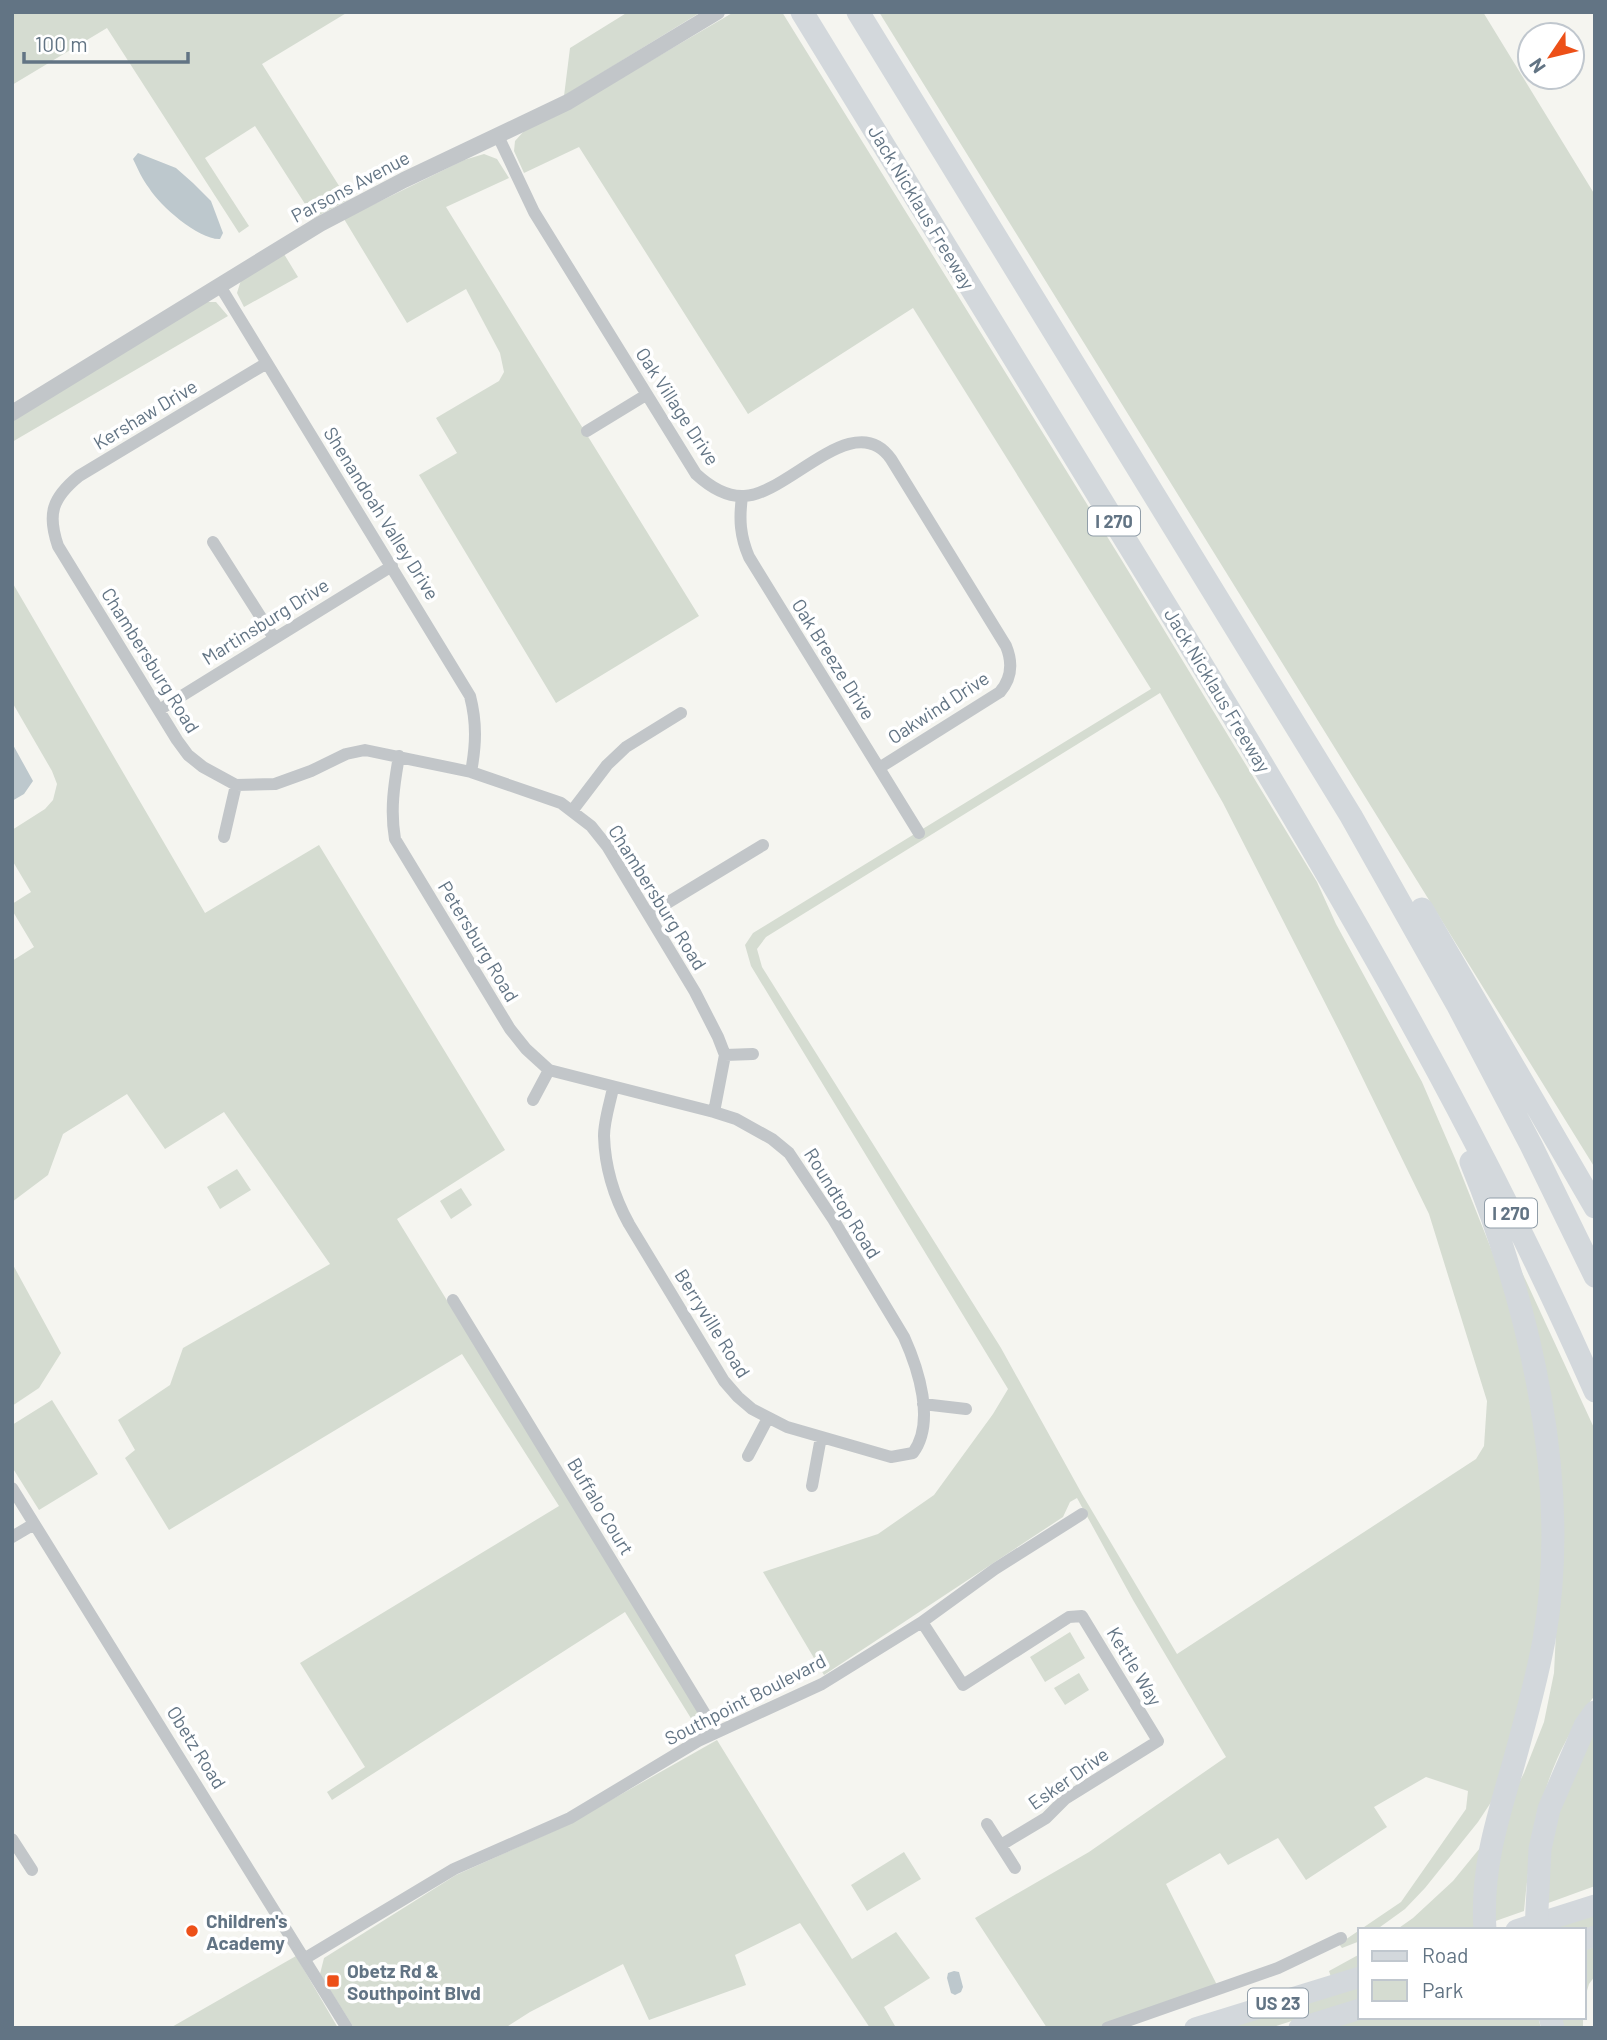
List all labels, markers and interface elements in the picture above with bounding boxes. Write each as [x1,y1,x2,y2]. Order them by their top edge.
scale bar [24,21,189,65]
north arrow [1516,21,1586,91]
text: 100 m [35,31,88,56]
text: N [1524,54,1550,78]
street label: Jack Nicklaus Freeway [864,121,980,293]
street label: Parsons Avenue [287,145,413,227]
street label: Oak Village Drive [631,343,725,469]
street label: Kershaw Drive [89,374,201,454]
street label: Shenandoah Valley Drive [319,422,445,604]
road number: I 270 [1088,506,1140,536]
street label: Martinsburg Drive [197,573,333,669]
street label: Chambersburg Road [97,583,205,737]
street label: Oak Breeze Drive [788,594,880,724]
street label: Jack Nicklaus Freeway [1160,604,1276,776]
street label: Oakwind Drive [883,666,993,748]
street label: Chambersburg Road [604,820,712,974]
street label: Petersburg Road [434,876,524,1006]
street label: Roundtop Road [800,1144,886,1262]
road number: I 270 [1485,1198,1537,1228]
street label: Berryville Road [670,1264,756,1382]
street label: Buffalo Court [563,1453,639,1559]
street label: Kettle Way [1103,1623,1168,1710]
street label: Southpoint Boulevard [661,1648,829,1750]
street label: Obetz Road [163,1701,231,1793]
street label: Esker Drive [1023,1742,1113,1814]
place label: Children's Academy [206,1909,287,1954]
marker: Children's Academy [184,1923,200,1939]
legend [1358,1928,1586,2019]
text: Road [1422,1942,1468,1967]
place label: Obetz Rd & Southpoint Blvd [347,1959,481,2004]
marker: Obetz Rd & Southpoint Blvd [325,1973,341,1989]
text: Park [1422,1977,1463,2002]
road number: US 23 [1248,1989,1308,2018]

